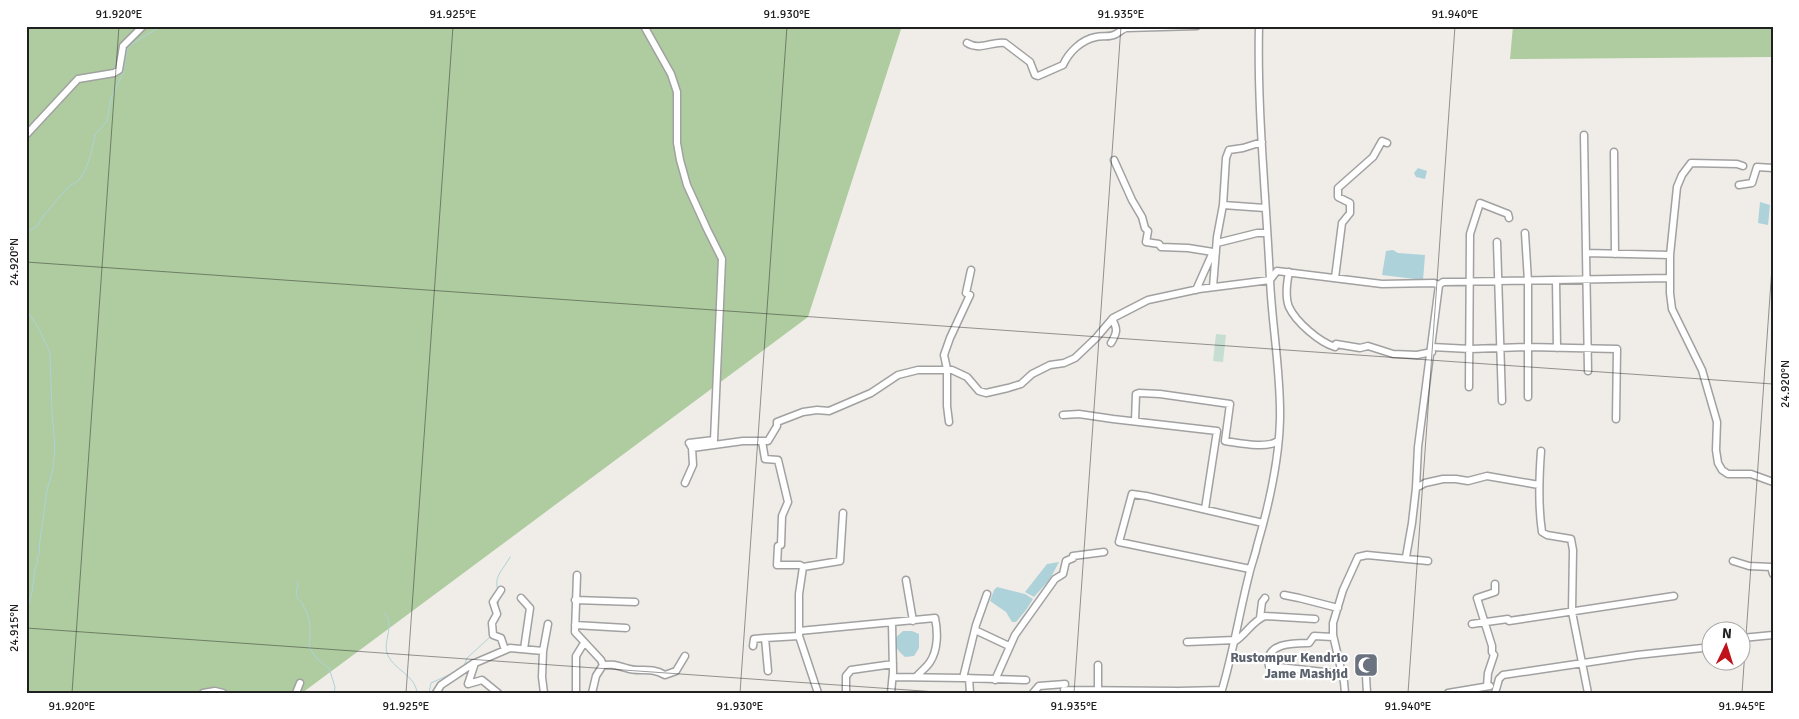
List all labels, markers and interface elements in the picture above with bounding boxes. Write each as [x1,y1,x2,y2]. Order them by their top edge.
text: 91.920°E [96,7,143,22]
text: 91.925°E [430,7,477,22]
text: 91.930°E [764,7,811,22]
text: 91.935°E [1098,7,1145,22]
text: 91.940°E [1432,7,1479,22]
text: 24.920°N [7,238,22,286]
text: 24.920°N [1778,360,1793,408]
text: 24.915°N [7,604,22,652]
north arrow [1702,622,1752,672]
text: N [1721,625,1732,642]
place label: Rustompur Kendrio Jame Mashjid [1230,649,1348,682]
mosque icon: Rustompur Kendrio Jame Mashjid [1353,652,1379,678]
text: 91.920°E [49,699,96,714]
text: 91.925°E [383,699,430,714]
text: 91.930°E [717,699,764,714]
text: 91.935°E [1051,699,1098,714]
text: 91.940°E [1385,699,1432,714]
text: 91.945°E [1719,699,1766,714]

